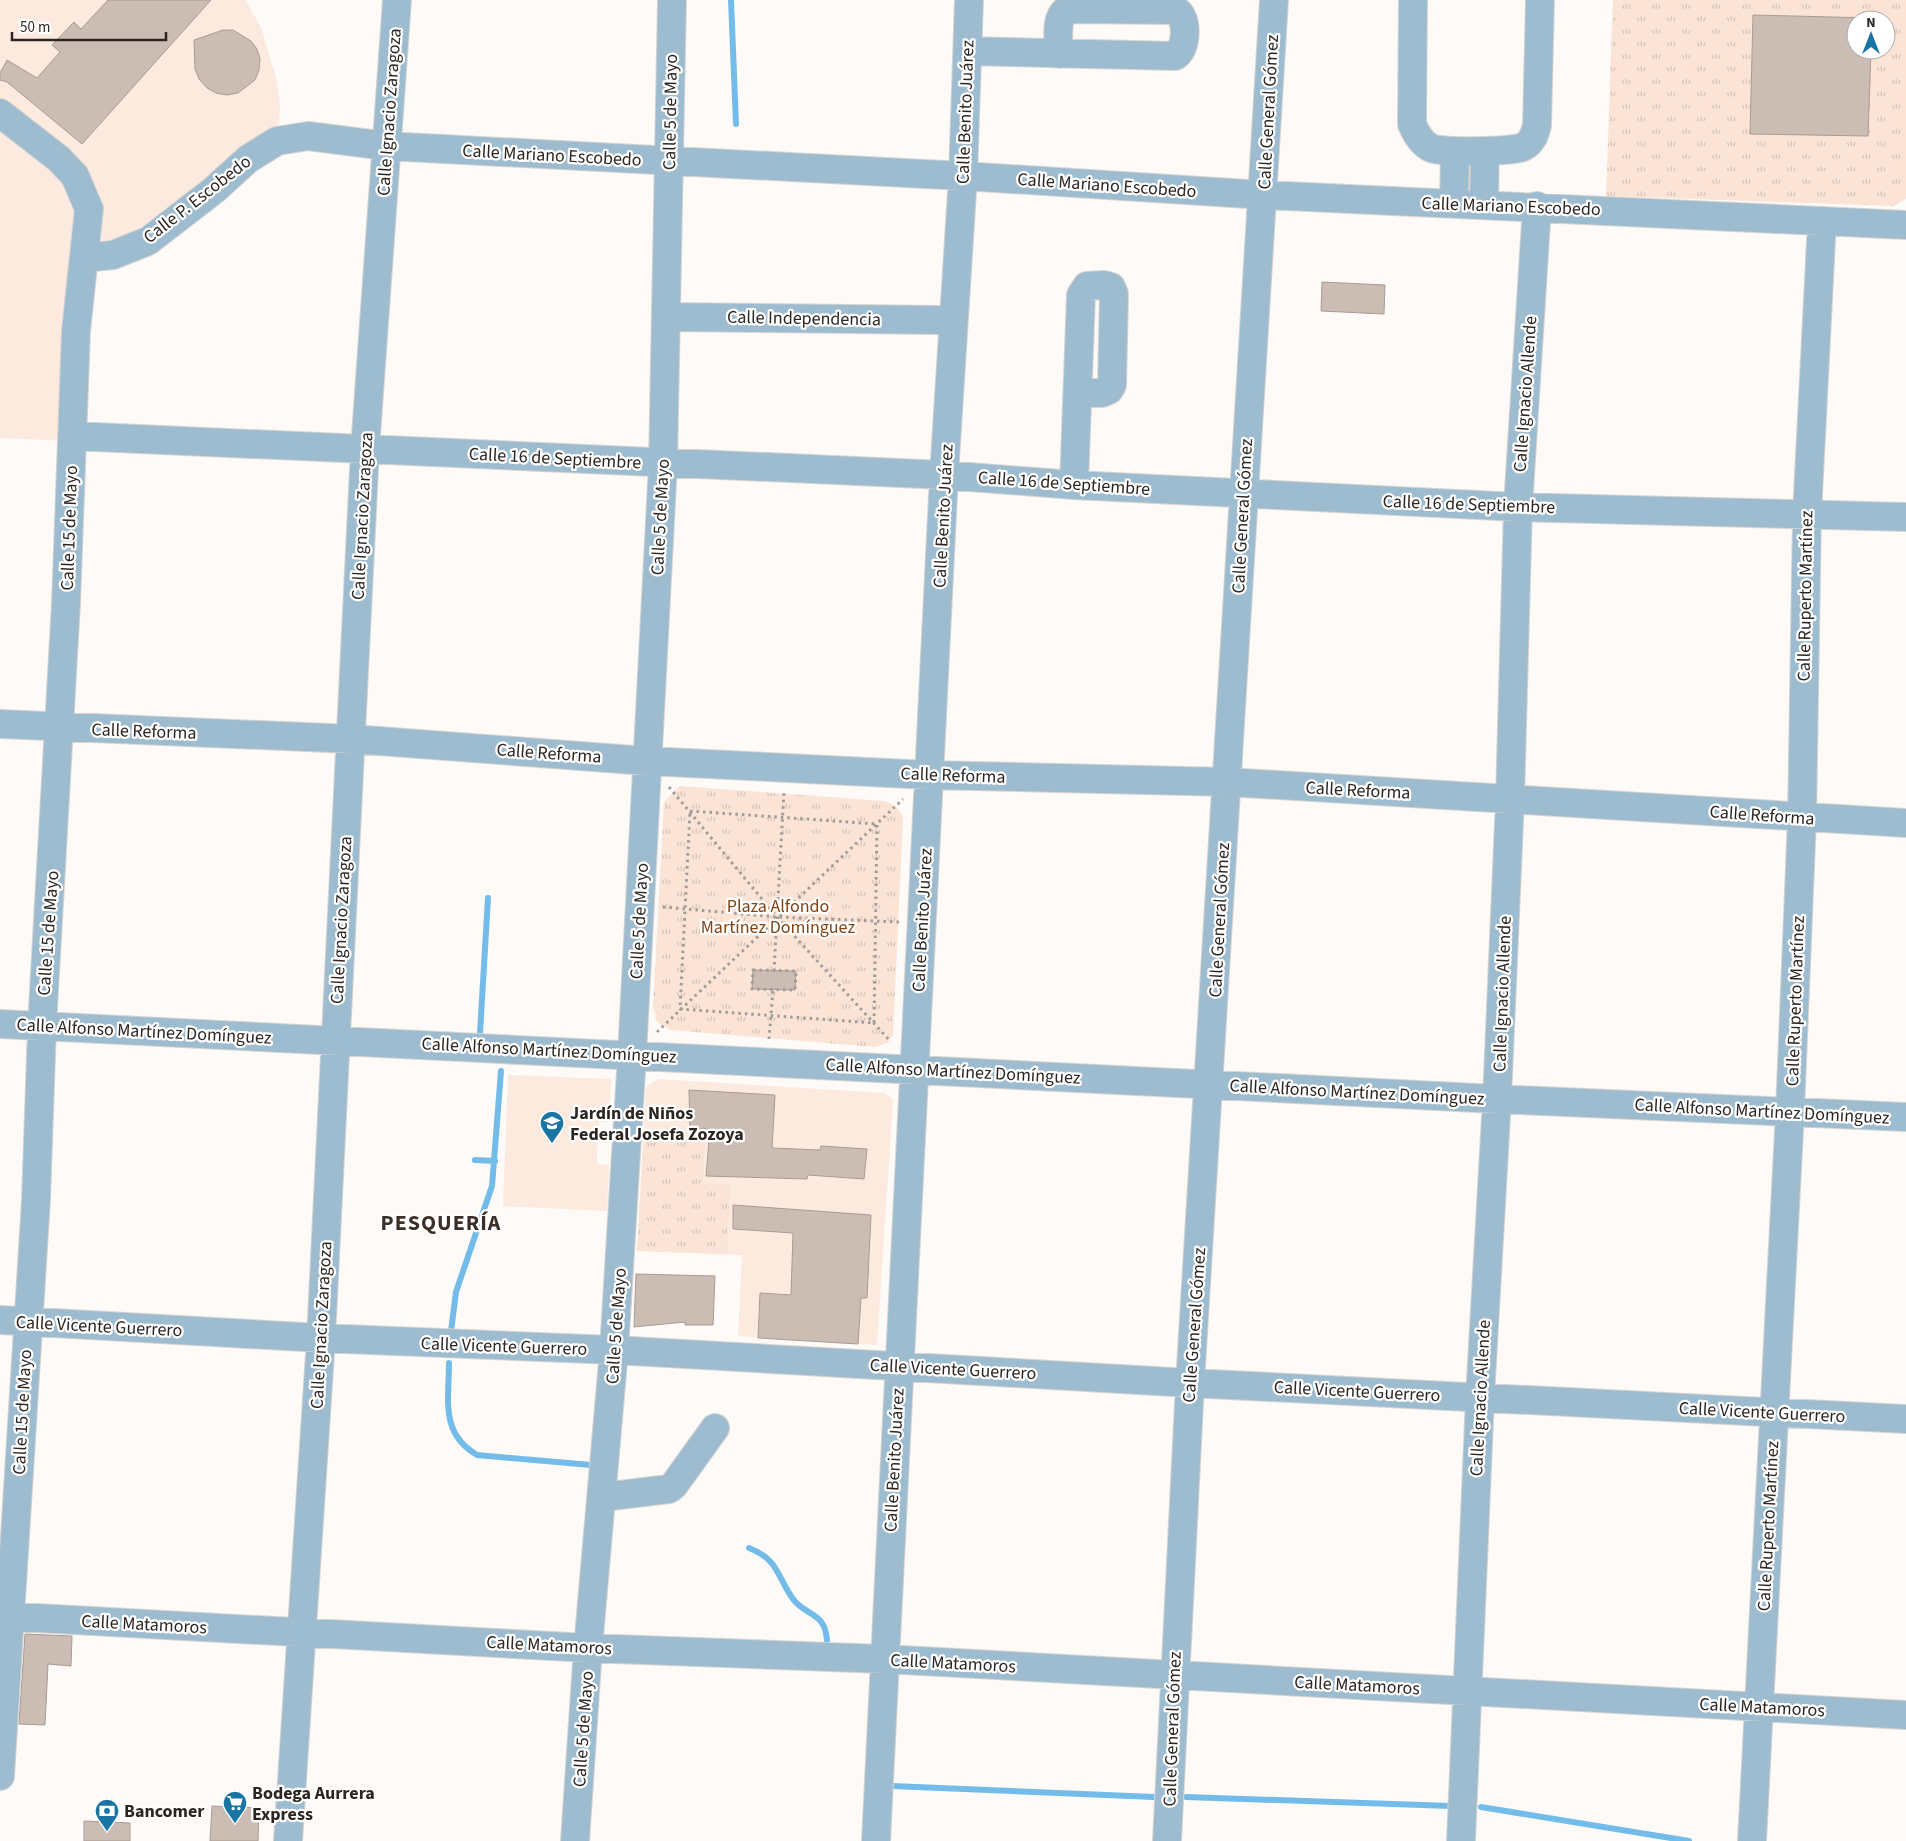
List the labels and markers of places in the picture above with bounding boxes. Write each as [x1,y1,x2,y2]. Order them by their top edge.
place label: Jardín de Niños Federal Josefa Zozoya [570,1101,744,1147]
school or university icon: Jardín de Niños Federal Josefa Zozoya [539,1110,565,1144]
place label: Bodega Aurrera Express [252,1781,375,1827]
supermarket icon: Bodega Aurrera Express [222,1790,248,1824]
bank icon: Bancomer [94,1798,120,1832]
place label: Bancomer [124,1799,205,1824]

